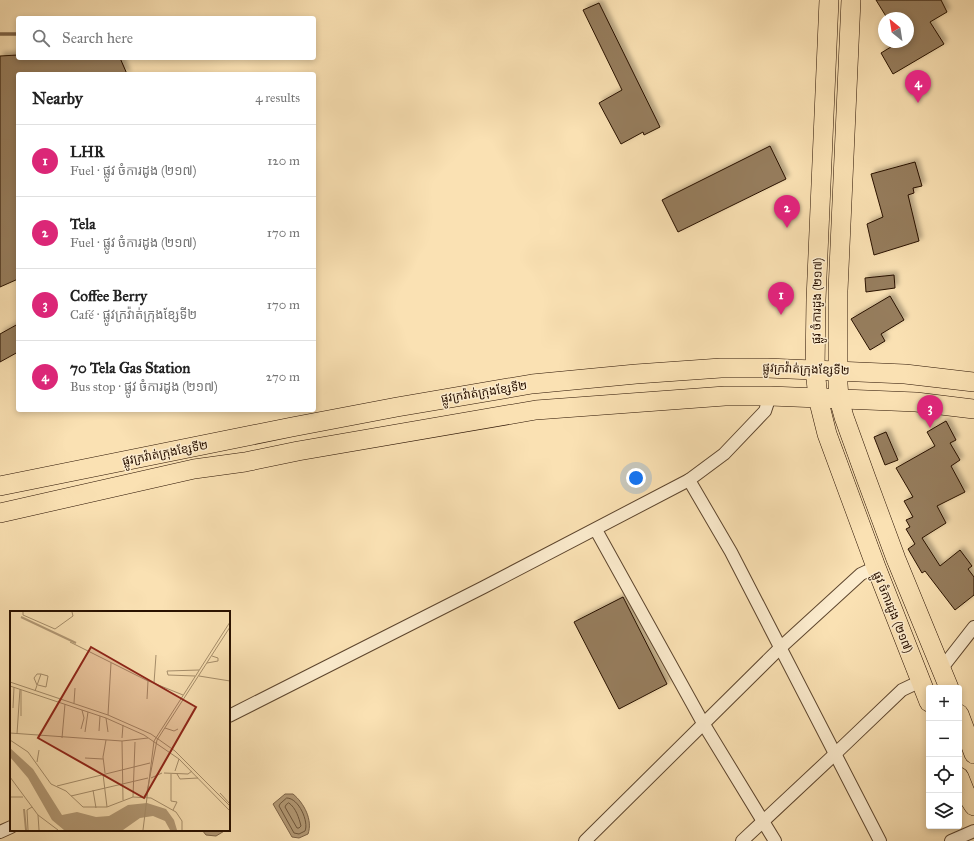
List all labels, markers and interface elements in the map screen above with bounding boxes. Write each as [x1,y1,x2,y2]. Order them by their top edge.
north arrow [878,12,914,48]
search box [16,16,316,60]
icon: search [30,27,52,49]
text: Search here [62,29,133,47]
pin: 4 [905,70,931,103]
text: Nearby [32,88,83,109]
text: 4 results [255,90,300,106]
text: LHR [70,143,105,161]
text: 1 [42,153,48,169]
text: 120 m [267,153,300,169]
text: Fuel · ផ្លូវ ចំការដូង (២១៧) [70,163,196,179]
pin: 2 [774,195,800,228]
text: Tela [70,215,96,233]
text: 2 [42,225,48,241]
text: 170 m [267,225,300,241]
text: Fuel · ផ្លូវ ចំការដូង (២១៧) [70,235,196,251]
street label: ផ្លូវ ចំការដូង (២១៧) [809,258,828,344]
pin: 1 [768,282,794,315]
text: Coffee Berry [70,287,147,305]
text: 3 [42,297,48,313]
text: 170 m [267,297,300,313]
text: Café · ផ្លូវក្រវ៉ាត់ក្រុងខ្សែទី២ [70,307,197,323]
text: 70 Tela Gas Station [70,359,190,377]
street label: ផ្លូវក្រវ៉ាត់ក្រុងខ្សែទី២ [762,360,850,381]
text: 4 [41,369,49,385]
text: 270 m [266,369,300,385]
street label: ផ្លូវក្រវ៉ាត់ក្រុងខ្សែទី២ [440,378,529,409]
text: Bus stop · ផ្លូវ ចំការដូង (២១៧) [70,379,218,395]
pin: 3 [917,395,943,428]
street label: ផ្លូវក្រវ៉ាត់ក្រុងខ្សែទី២ [121,437,210,472]
your location [626,468,646,488]
street label: ផ្លូវ ចំការដូង (២១៧) [867,569,916,656]
inset map [10,611,230,831]
map controls [926,685,962,829]
button: + [926,685,962,721]
button: − [926,721,962,757]
button: locate [926,757,962,793]
button: layers [926,793,962,829]

